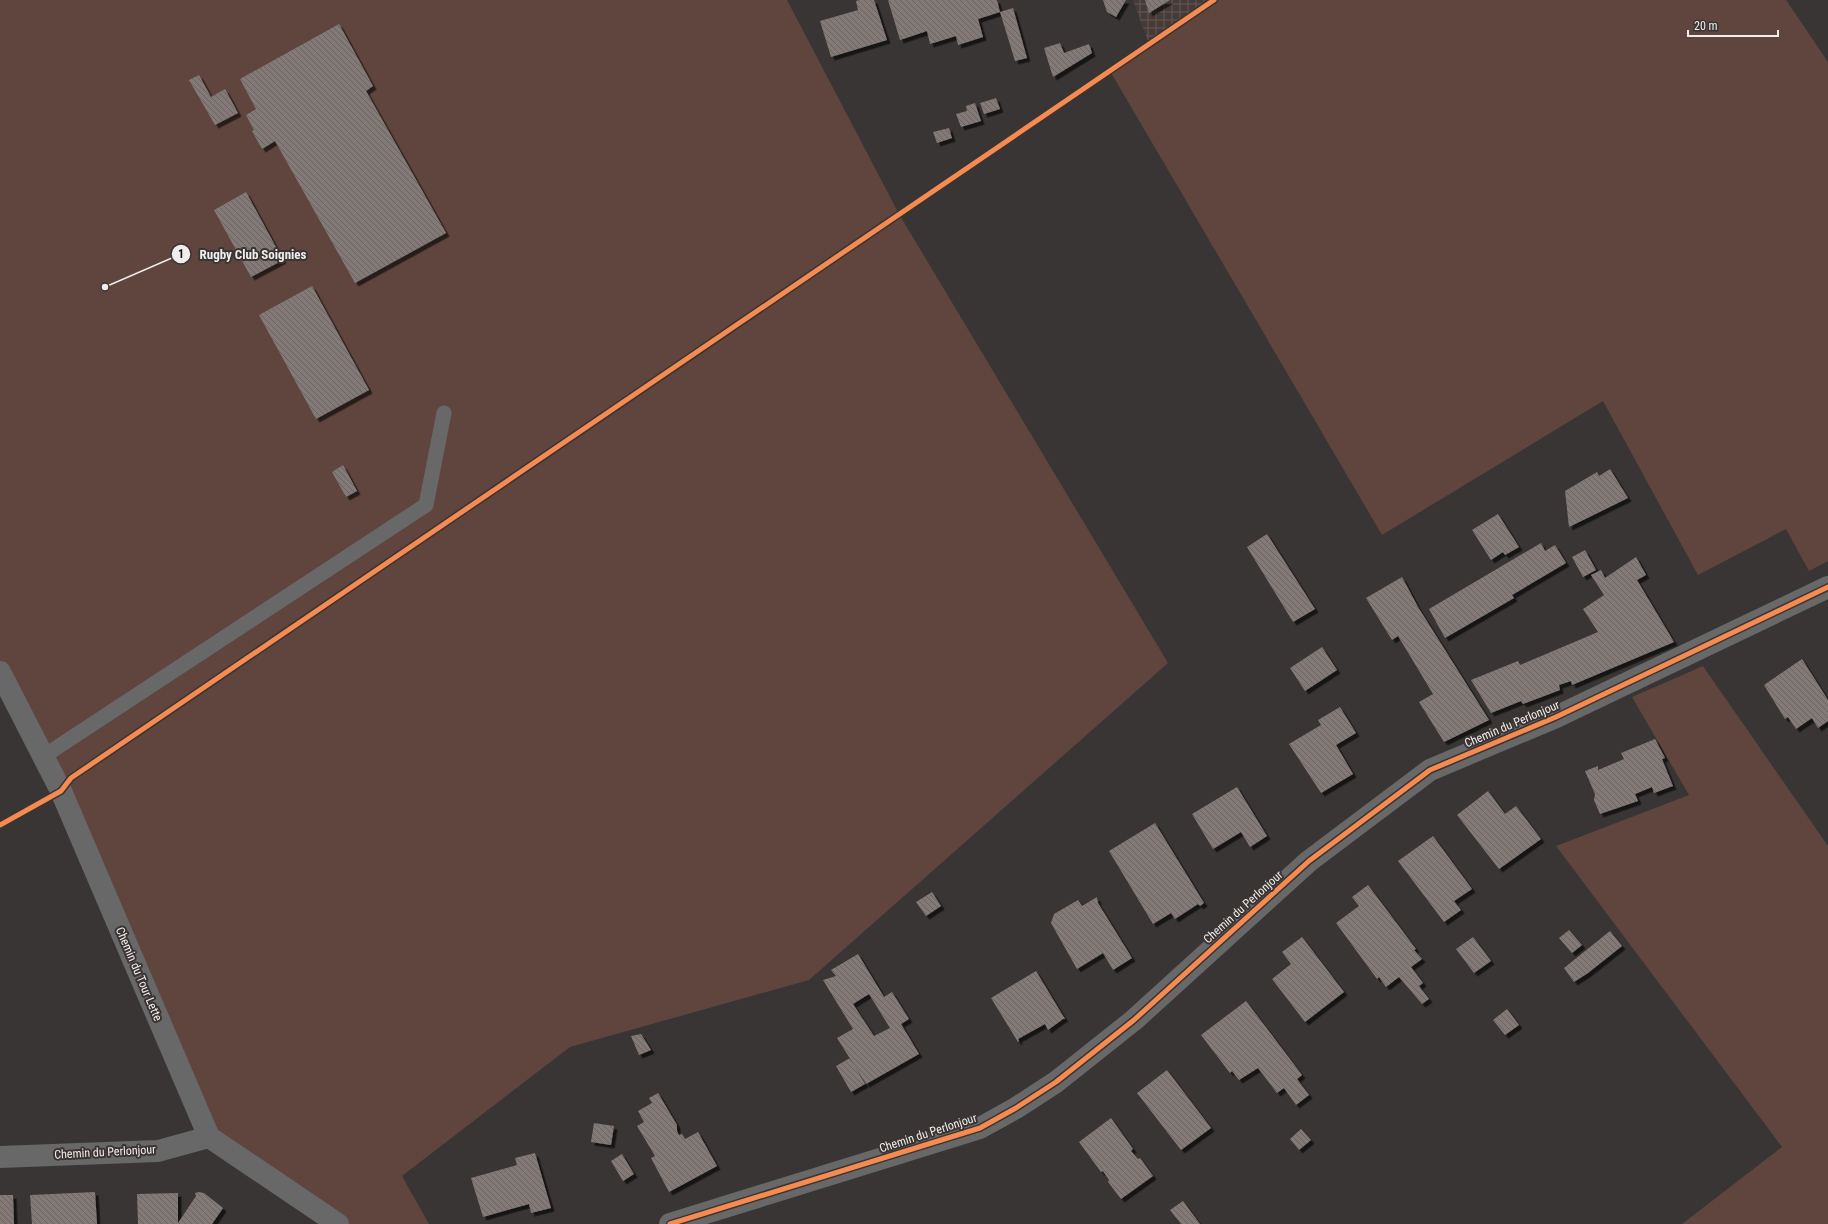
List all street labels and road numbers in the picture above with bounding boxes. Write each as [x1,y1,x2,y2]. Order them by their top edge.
street label: Chemin du Perlonjour [1462,698,1562,750]
street label: Chemin du Perlonjour [1201,868,1286,946]
street label: Chemin du Tour Lette [113,925,165,1023]
street label: Chemin du Perlonjour [877,1111,979,1155]
street label: Chemin du Perlonjour [54,1142,156,1162]

